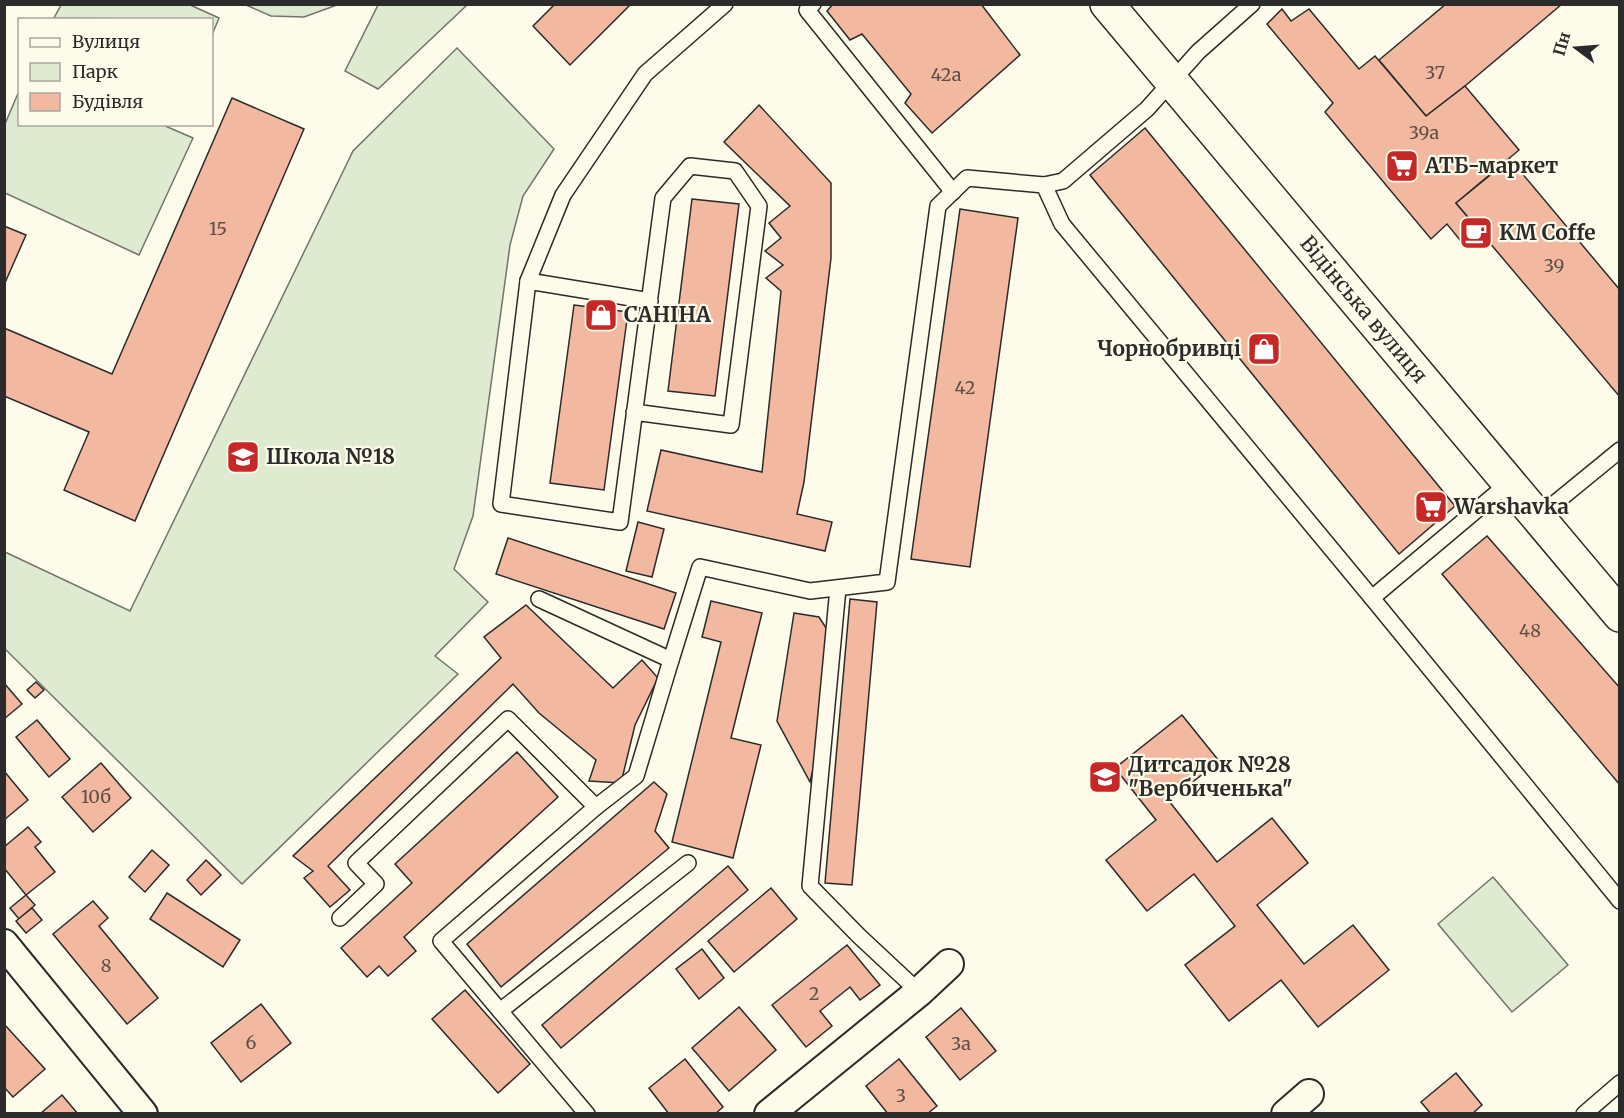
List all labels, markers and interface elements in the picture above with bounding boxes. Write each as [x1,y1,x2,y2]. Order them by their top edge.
legend [18,18,213,126]
north arrow [1546,18,1606,78]
text: Вулиця [72,30,140,53]
text: Пн [1549,30,1575,58]
text: Парк [72,60,118,83]
house number: 37 [1425,61,1445,84]
house number: 42а [931,63,962,86]
text: Будівля [72,90,143,113]
house number: 39а [1409,121,1439,144]
supermarket icon: АТБ-маркет [1384,148,1420,184]
place label: АТБ-маркет [1424,152,1558,179]
cafe icon: KM Coffe [1458,215,1494,251]
house number: 15 [209,217,227,240]
place label: KM Coffe [1499,219,1596,246]
street label: Відінська вулиця [1294,230,1434,388]
house number: 39 [1544,254,1564,277]
shop icon: САНІНА [583,297,619,333]
place label: САНІНА [624,301,712,328]
shop icon: Чорнобривці [1246,331,1282,367]
place label: Чорнобривці [1097,335,1241,362]
house number: 42 [955,376,975,399]
school or university icon: Школа №18 [225,439,261,475]
place label: Школа №18 [266,443,395,470]
supermarket icon: Warshavka [1413,489,1449,525]
place label: Warshavka [1453,493,1569,520]
house number: 48 [1519,619,1541,642]
place label: Дитсадок №28 "Вербиченька" [1128,751,1293,802]
school or university icon: Дитсадок №28 "Вербиченька" [1087,759,1123,795]
house number: 10б [81,785,111,808]
house number: 8 [101,954,111,977]
house number: 2 [809,982,819,1005]
house number: 6 [246,1031,257,1054]
house number: 3а [951,1032,971,1055]
house number: 3 [896,1084,906,1107]

